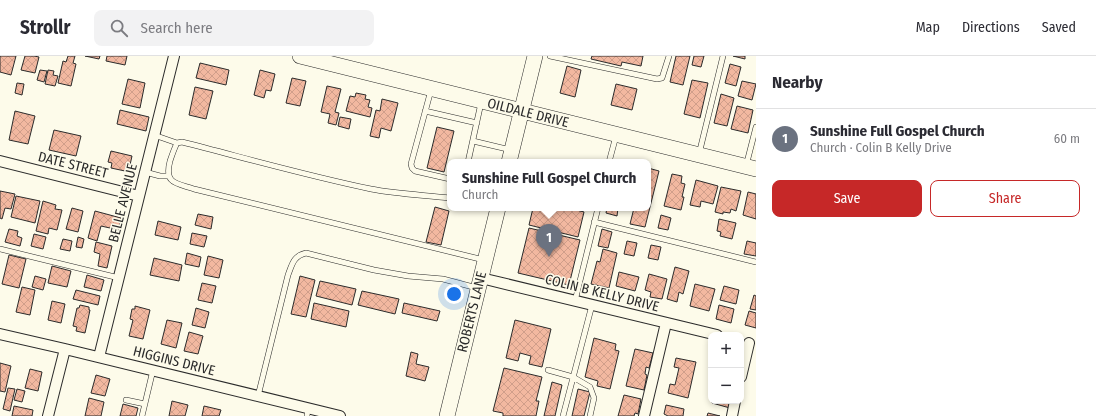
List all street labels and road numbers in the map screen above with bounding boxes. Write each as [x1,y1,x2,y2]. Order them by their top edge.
street label: OILDALE DRIVE [486,95,571,131]
street label: DATE STREET [36,148,110,182]
street label: BELLE AVENUE [105,161,141,244]
street label: ROBERTS LANE [454,269,490,354]
street label: COLIN B KELLY DRIVE [543,271,661,315]
street label: HIGGINS DRIVE [131,343,217,379]

